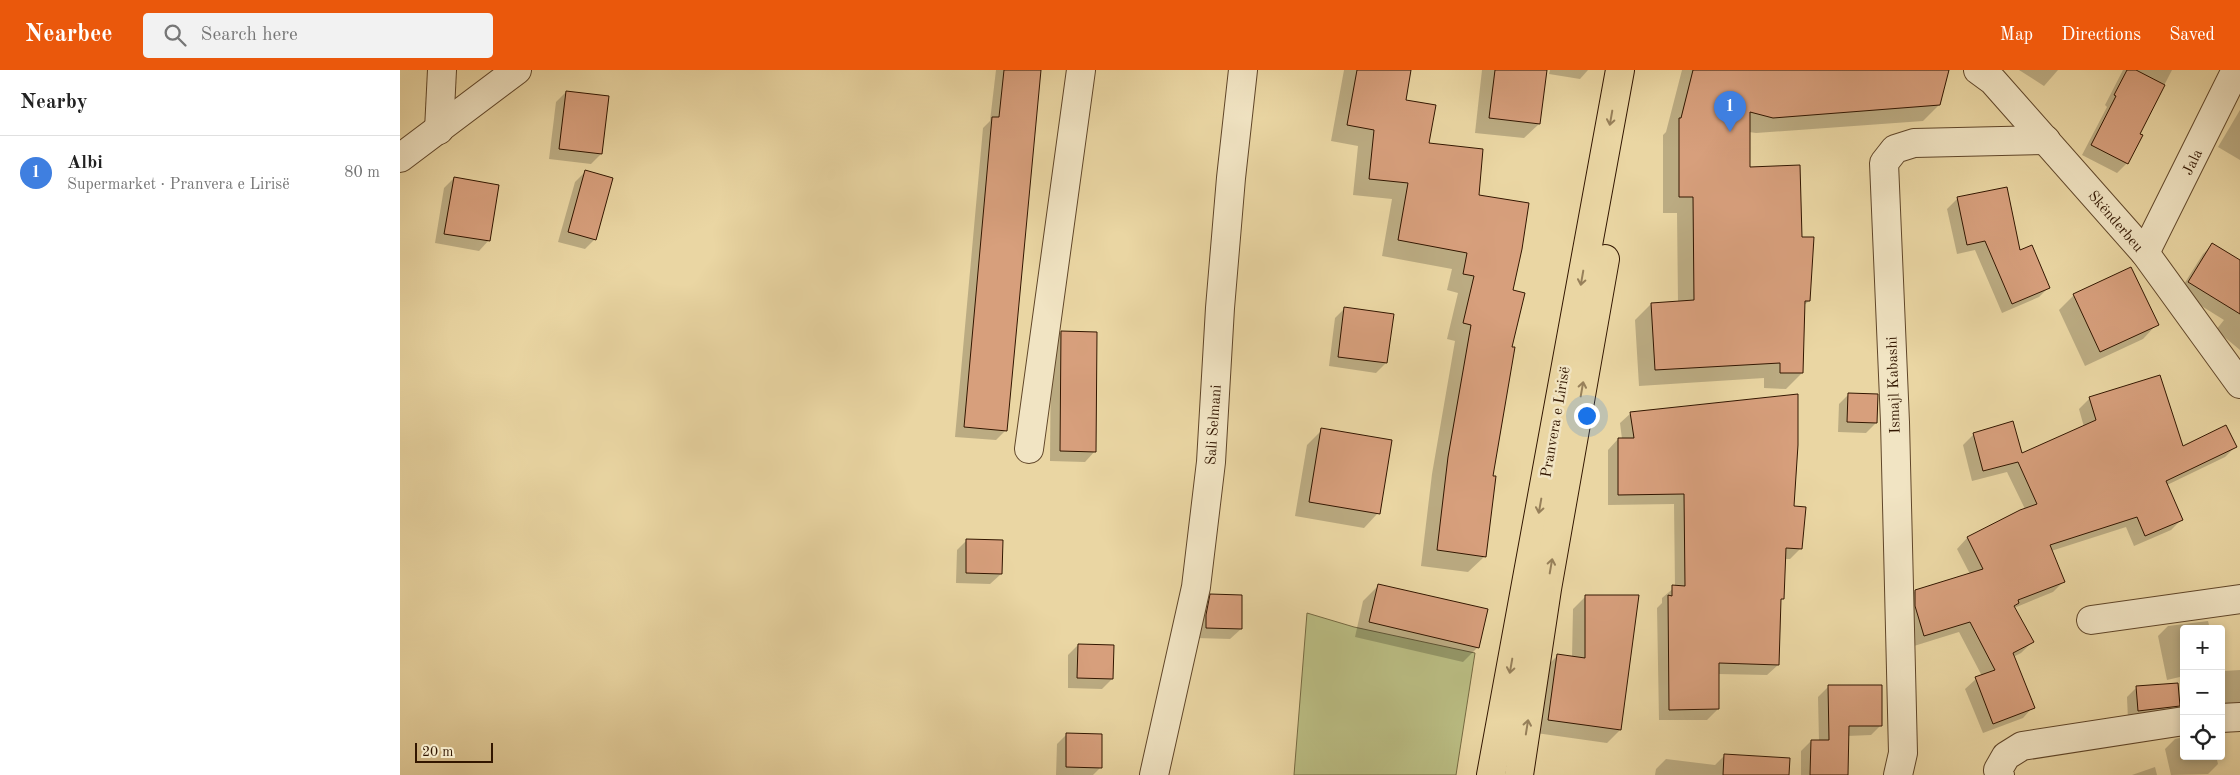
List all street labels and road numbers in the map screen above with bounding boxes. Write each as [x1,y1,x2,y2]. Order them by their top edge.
street label: Jala [2181,147,2206,178]
street label: Skënderbeu [2084,189,2145,255]
street label: Ismajl Kabashi [1885,336,1904,434]
street label: Pranvera e Lirisë [1539,365,1574,479]
street label: Sali Selmani [1204,384,1225,466]

